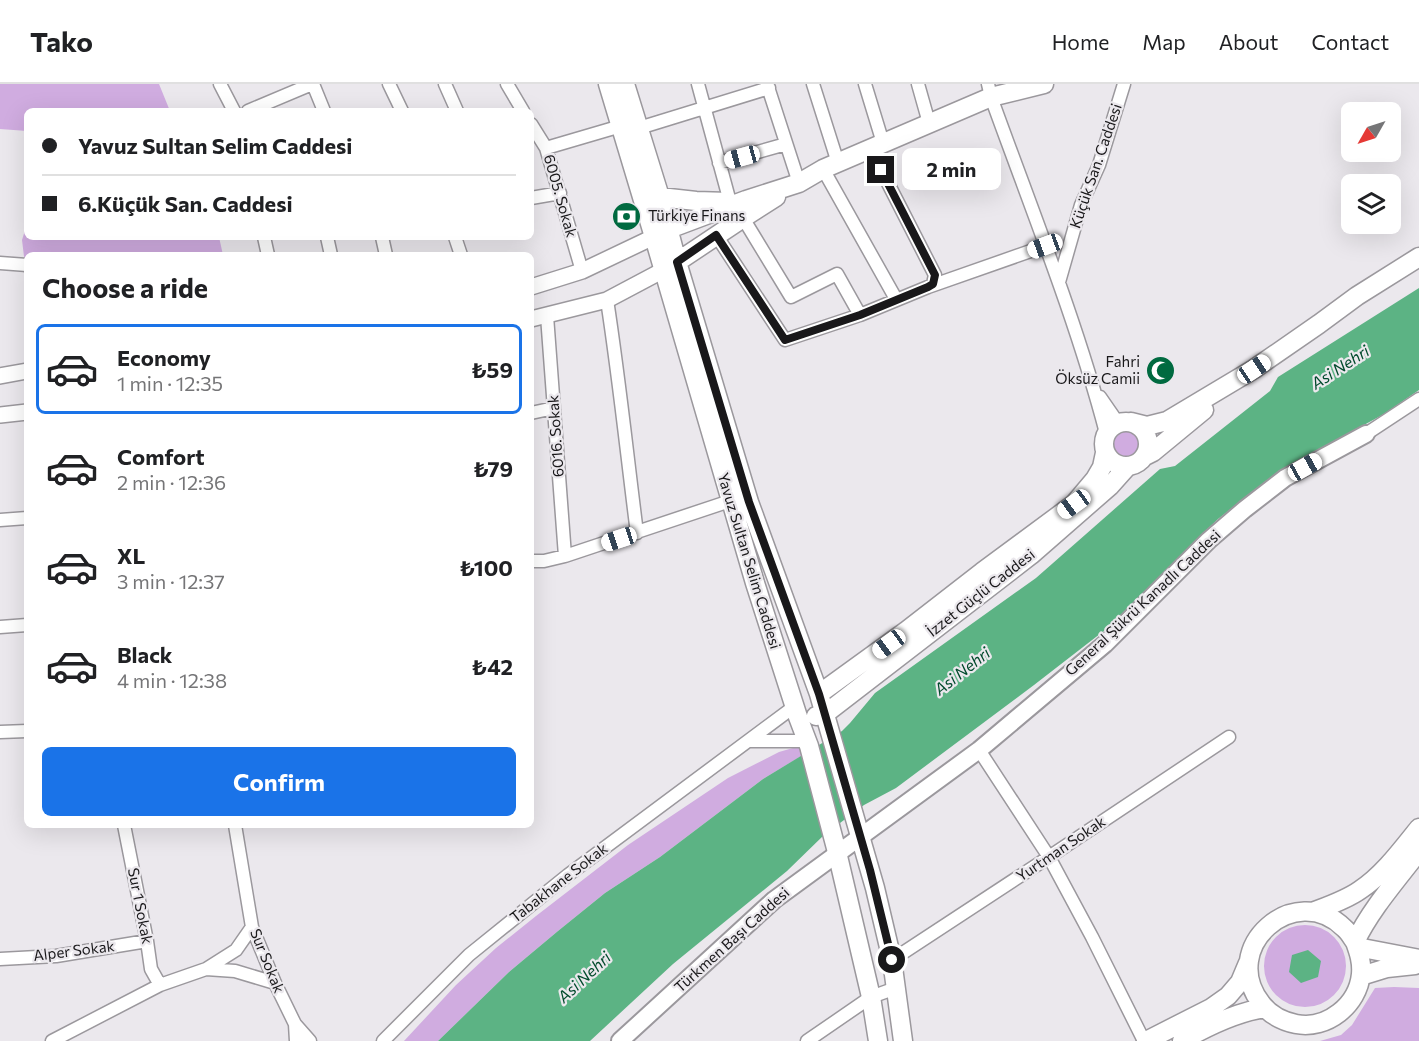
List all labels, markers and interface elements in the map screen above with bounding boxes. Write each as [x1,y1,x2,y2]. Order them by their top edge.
text: Tako [30,24,93,58]
text: Home [1052,29,1109,54]
text: Map [1142,29,1186,54]
text: About [1219,29,1278,54]
text: Contact [1311,29,1389,54]
street label: Küçük San. Caddesi [1065,101,1125,230]
north arrow [1341,102,1401,162]
map controls [1341,102,1401,234]
text: Yavuz Sultan Selim Caddesi [78,132,352,159]
car [722,144,762,170]
callout: 2 min [902,149,1001,191]
street label: 6005. Sokak [541,152,581,239]
route end [867,156,894,183]
text: 2 min [927,157,976,181]
button: layers [1341,174,1401,234]
text: 6.Küçük San. Caddesi [78,190,293,217]
bank icon: Türkiye Finans [611,200,643,232]
place label: Türkiye Finans [648,206,745,224]
car [1025,231,1065,261]
text: Choose a ride [42,271,208,304]
water label: Asi Nehri [1306,340,1373,393]
icon: car [45,342,99,396]
text: Economy [117,344,211,371]
car [1234,351,1274,387]
place label: Fahri Öksüz Camii [1055,352,1140,387]
mosque icon: Fahri Öksüz Camii [1145,355,1177,387]
text: ₺59 [471,356,513,383]
text: 1 min · 12:35 [117,371,223,395]
street label: 6016. Sokak [543,394,567,478]
icon: car [45,441,99,495]
text: Comfort [117,443,205,470]
car [1285,450,1325,484]
text: ₺79 [473,455,513,482]
text: 2 min · 12:36 [117,470,226,494]
street label: Yavuz Sultan Selim Caddesi [715,470,785,651]
car [1054,486,1094,522]
car [599,525,639,553]
street label: General Şükrü Kanadlı Caddesi [1061,525,1224,679]
icon: car [45,540,99,594]
text: XL [117,542,145,569]
street label: İzzet Güçlü Caddesi [923,545,1038,640]
text: ₺100 [459,554,513,581]
text: 3 min · 12:37 [117,569,225,593]
car [869,626,909,662]
icon: car [45,639,99,693]
text: Black [117,641,172,668]
water label: Asi Nehri [929,642,994,699]
text: ₺42 [471,653,513,680]
text: 4 min · 12:38 [117,668,227,692]
button: Confirm [42,747,516,816]
street label: Yurtman Sokak [1012,812,1108,885]
street label: Tabakhane Sokak [506,839,611,926]
street label: Sur 1 Sokak [125,866,157,945]
street label: Türkmen Başı Caddesi [670,883,793,996]
street label: Sur Sokak [247,926,289,995]
street label: Alper Sokak [32,936,116,964]
route start [878,946,905,973]
water label: Asi Nehri [552,947,615,1007]

